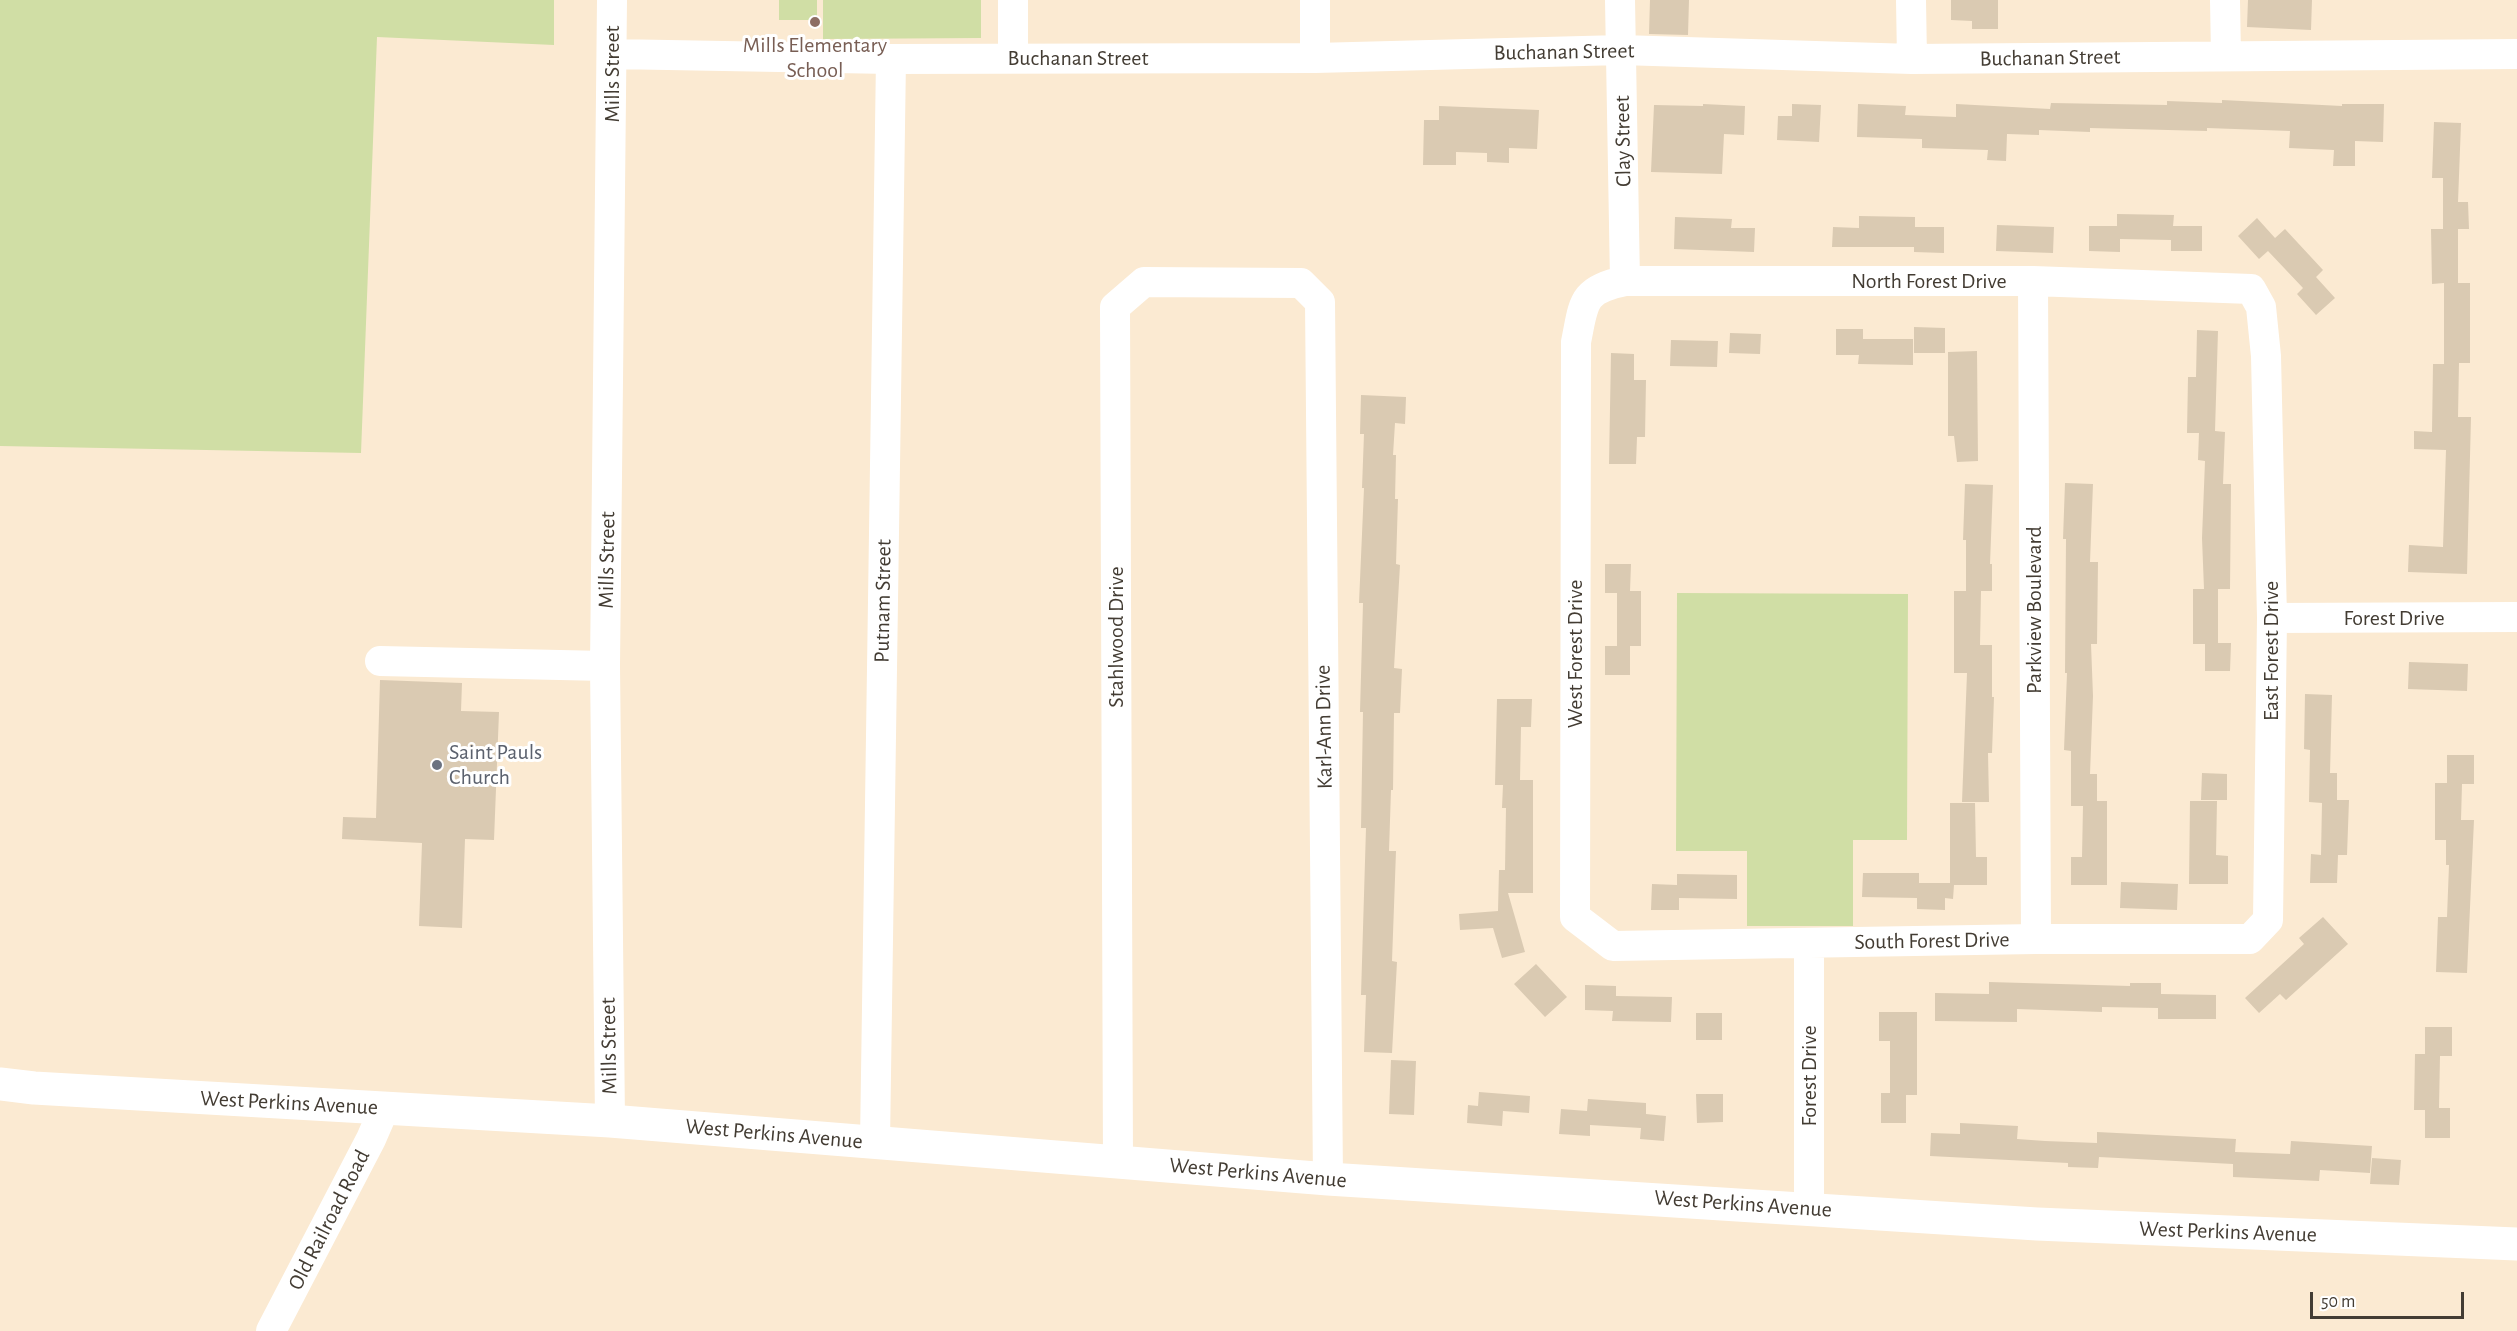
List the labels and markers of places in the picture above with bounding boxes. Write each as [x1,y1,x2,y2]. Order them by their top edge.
marker: Mills Elementary School [808,15,822,29]
place label: Mills Elementary School [743,32,887,84]
place label: Saint Pauls Church [449,739,542,790]
marker: Saint Pauls Church [430,758,444,772]

